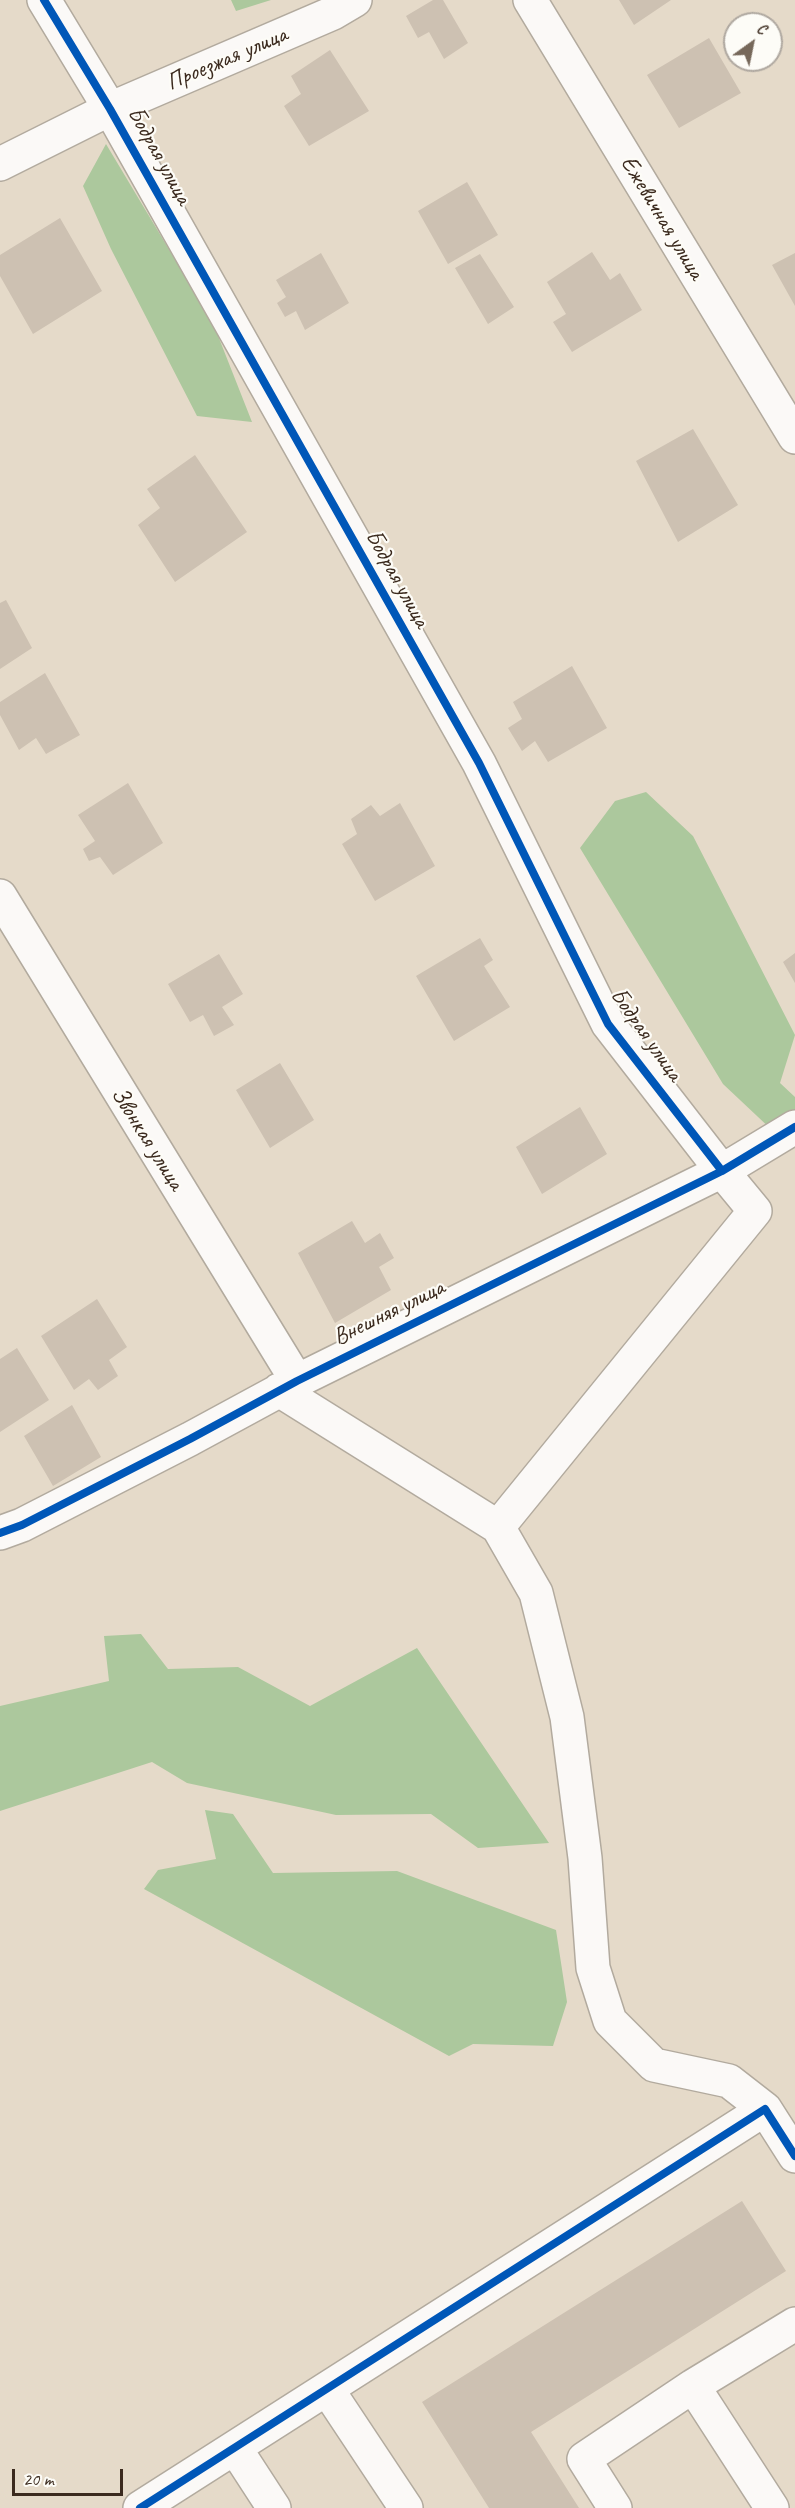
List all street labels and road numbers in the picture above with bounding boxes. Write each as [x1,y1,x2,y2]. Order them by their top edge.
street label: Проезжая улица [162,21,292,97]
street label: Бодрая улица [120,102,198,210]
street label: Ежевичная улица [614,151,710,285]
street label: Бодрая улица [358,525,436,633]
street label: Бодрая улица [603,983,689,1087]
street label: Звонкая улица [104,1082,190,1196]
street label: Внешняя улица [329,1274,449,1352]

